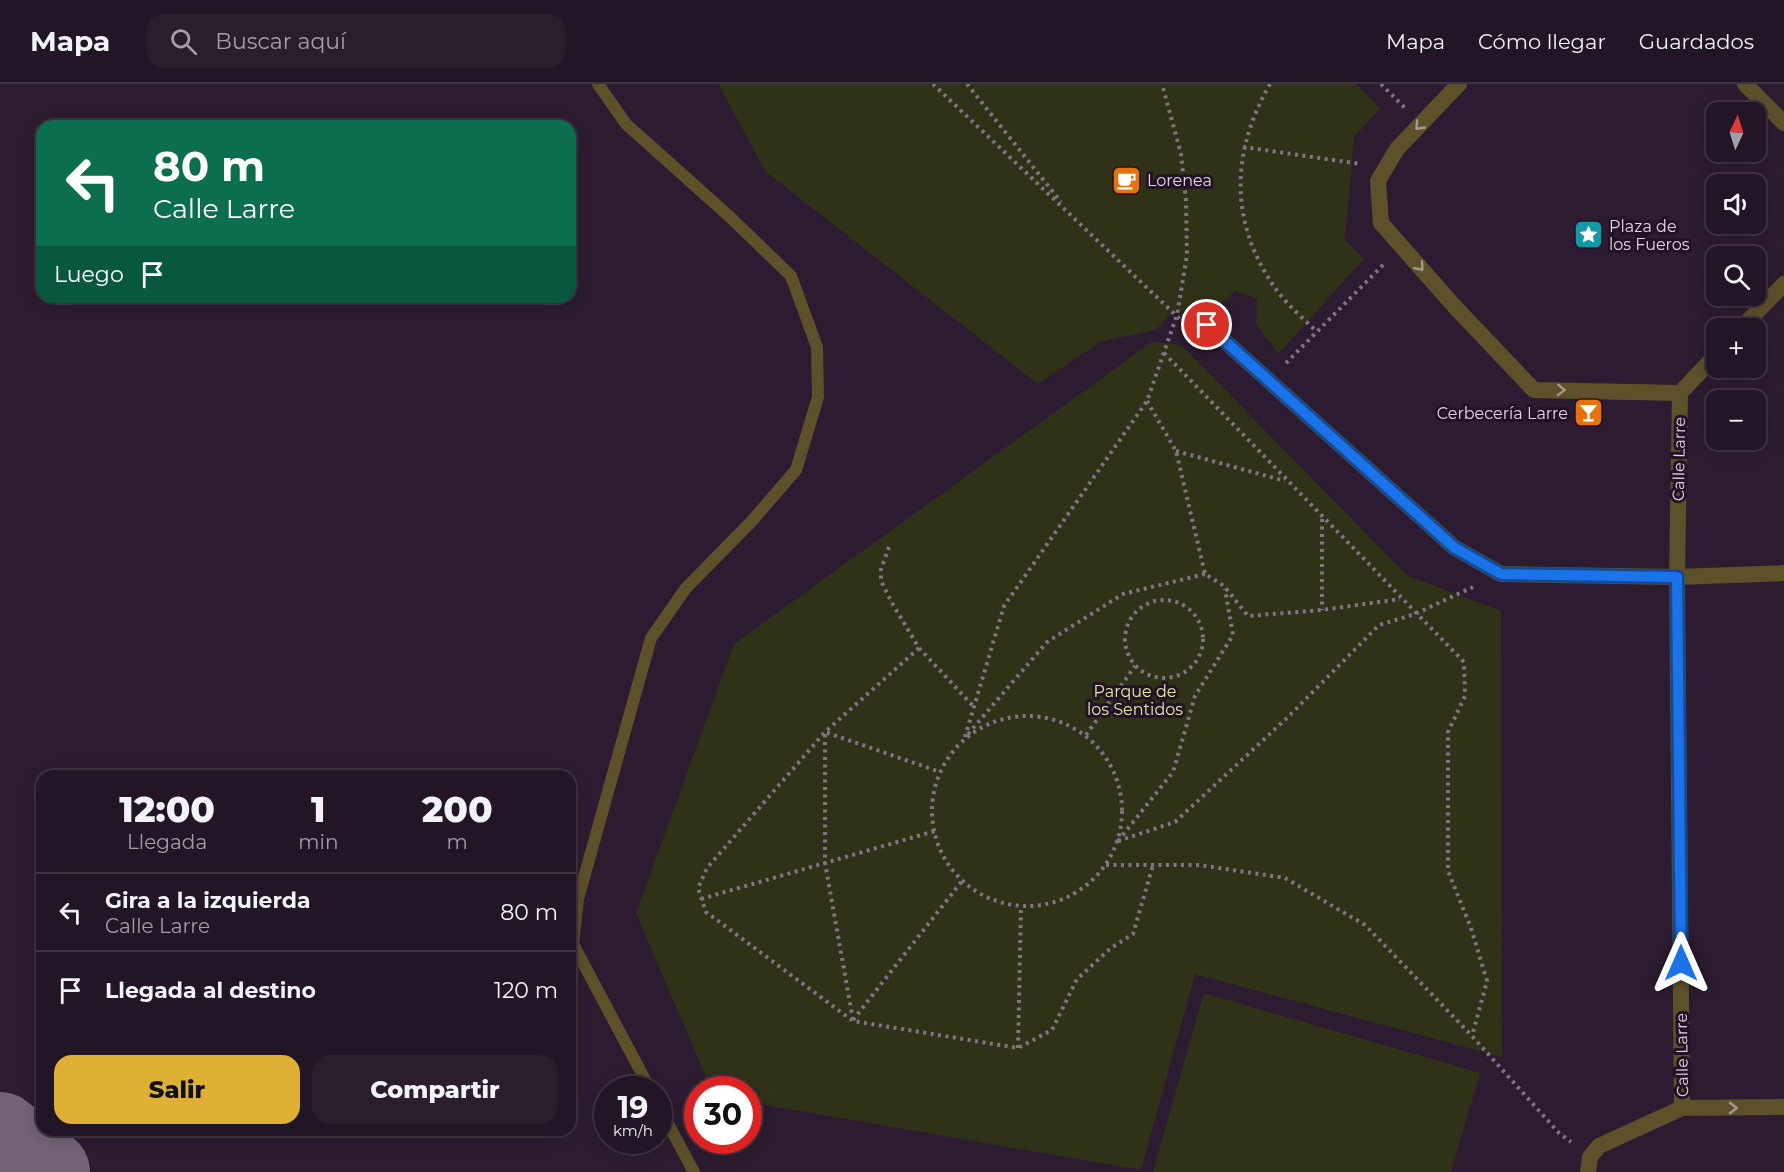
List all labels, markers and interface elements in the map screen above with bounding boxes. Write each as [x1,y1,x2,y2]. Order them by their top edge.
search box [146,14,566,68]
text: Mapa [30,24,110,58]
icon: search [167,25,200,58]
text: Buscar aquí [215,28,346,55]
text: Mapa [1386,29,1445,54]
text: Cómo llegar [1478,29,1606,54]
text: Guardados [1639,29,1754,54]
north arrow [1706,102,1766,162]
map controls [1706,102,1766,450]
one-way arrow [1415,118,1426,129]
text: 80 m [153,140,265,192]
icon: left [54,144,132,222]
cafe icon: Lorenea [1110,164,1142,196]
place label: Lorenea [1147,171,1212,190]
button: sound [1706,174,1766,234]
text: Calle Larre [153,192,295,225]
place label: Plaza de los Fueros [1609,217,1690,254]
place icon: Plaza de los Fueros [1572,219,1604,251]
button: search [1706,246,1766,306]
icon: arrive [136,258,169,291]
one-way arrow [1413,260,1424,270]
text: Luego [54,261,124,288]
pin [1181,299,1232,350]
icon: arrive [1190,308,1223,341]
button: + [1706,318,1766,378]
one-way arrow [1557,384,1566,397]
button: − [1706,390,1766,450]
bar icon: Cerbecería Larre [1573,397,1605,429]
place label: Cerbecería Larre [1437,404,1568,423]
street label: Calle Larre [1669,417,1689,501]
park label: Parque de los Sentidos [1087,682,1183,719]
text: 12:00 [119,787,215,831]
text: 1 [311,787,326,831]
text: 200 [422,787,493,831]
text: Llegada [127,830,207,854]
text: min [298,830,338,854]
text: m [447,830,468,854]
text: Gira a la izquierda [105,887,311,914]
icon: left [54,896,87,929]
text: 80 m [500,899,558,926]
text: Calle Larre [105,914,210,938]
position arrow [1649,931,1713,995]
icon: arrive [54,974,87,1007]
text: Llegada al destino [105,977,316,1004]
text: 120 m [494,977,558,1004]
street label: Calle Larre [1672,1013,1692,1097]
button: Salir [54,1055,300,1124]
button: Compartir [312,1055,558,1124]
speed limit sign: 30 [684,1076,762,1154]
text: 19 [618,1089,648,1126]
one-way arrow [1729,1102,1738,1114]
text: km/h [613,1121,653,1140]

